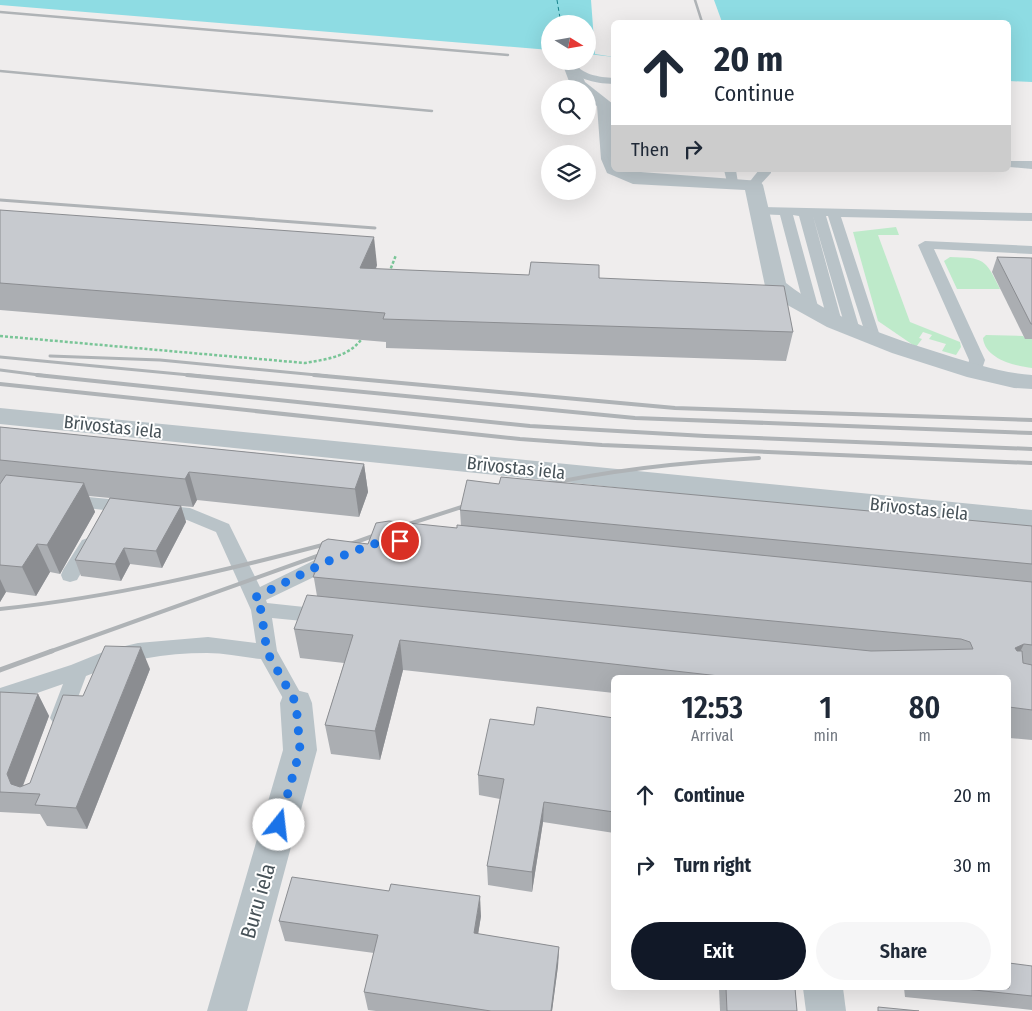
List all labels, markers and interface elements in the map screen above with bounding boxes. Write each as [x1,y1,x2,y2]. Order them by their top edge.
north arrow [541,15,596,70]
map controls [541,15,596,200]
text: 20 m [714,38,783,80]
icon: ahead [631,40,696,105]
button: search [541,80,596,135]
text: Continue [714,80,795,107]
icon: right [679,135,707,163]
text: Then [631,138,669,161]
button: layers [541,145,596,200]
street label: Brīvostas iela [63,411,164,443]
street label: Brīvostas iela [466,452,567,484]
street label: Brīvostas iela [869,493,970,525]
pin [379,520,421,562]
icon: arrive [386,527,414,555]
text: 12:53 [681,690,743,726]
text: 1 [820,690,832,726]
text: 80 [909,690,941,726]
text: Arrival [691,726,733,745]
text: min [813,726,838,745]
text: m [918,726,931,745]
icon: ahead [631,781,659,809]
text: Continue [674,784,745,807]
text: 20 m [954,784,991,807]
position arrow [252,798,304,850]
icon: right [631,851,659,879]
text: Turn right [674,854,751,877]
text: 30 m [953,854,991,877]
street label: Buru iela [235,860,281,942]
button: Exit [631,922,806,980]
button: Share [816,922,991,980]

